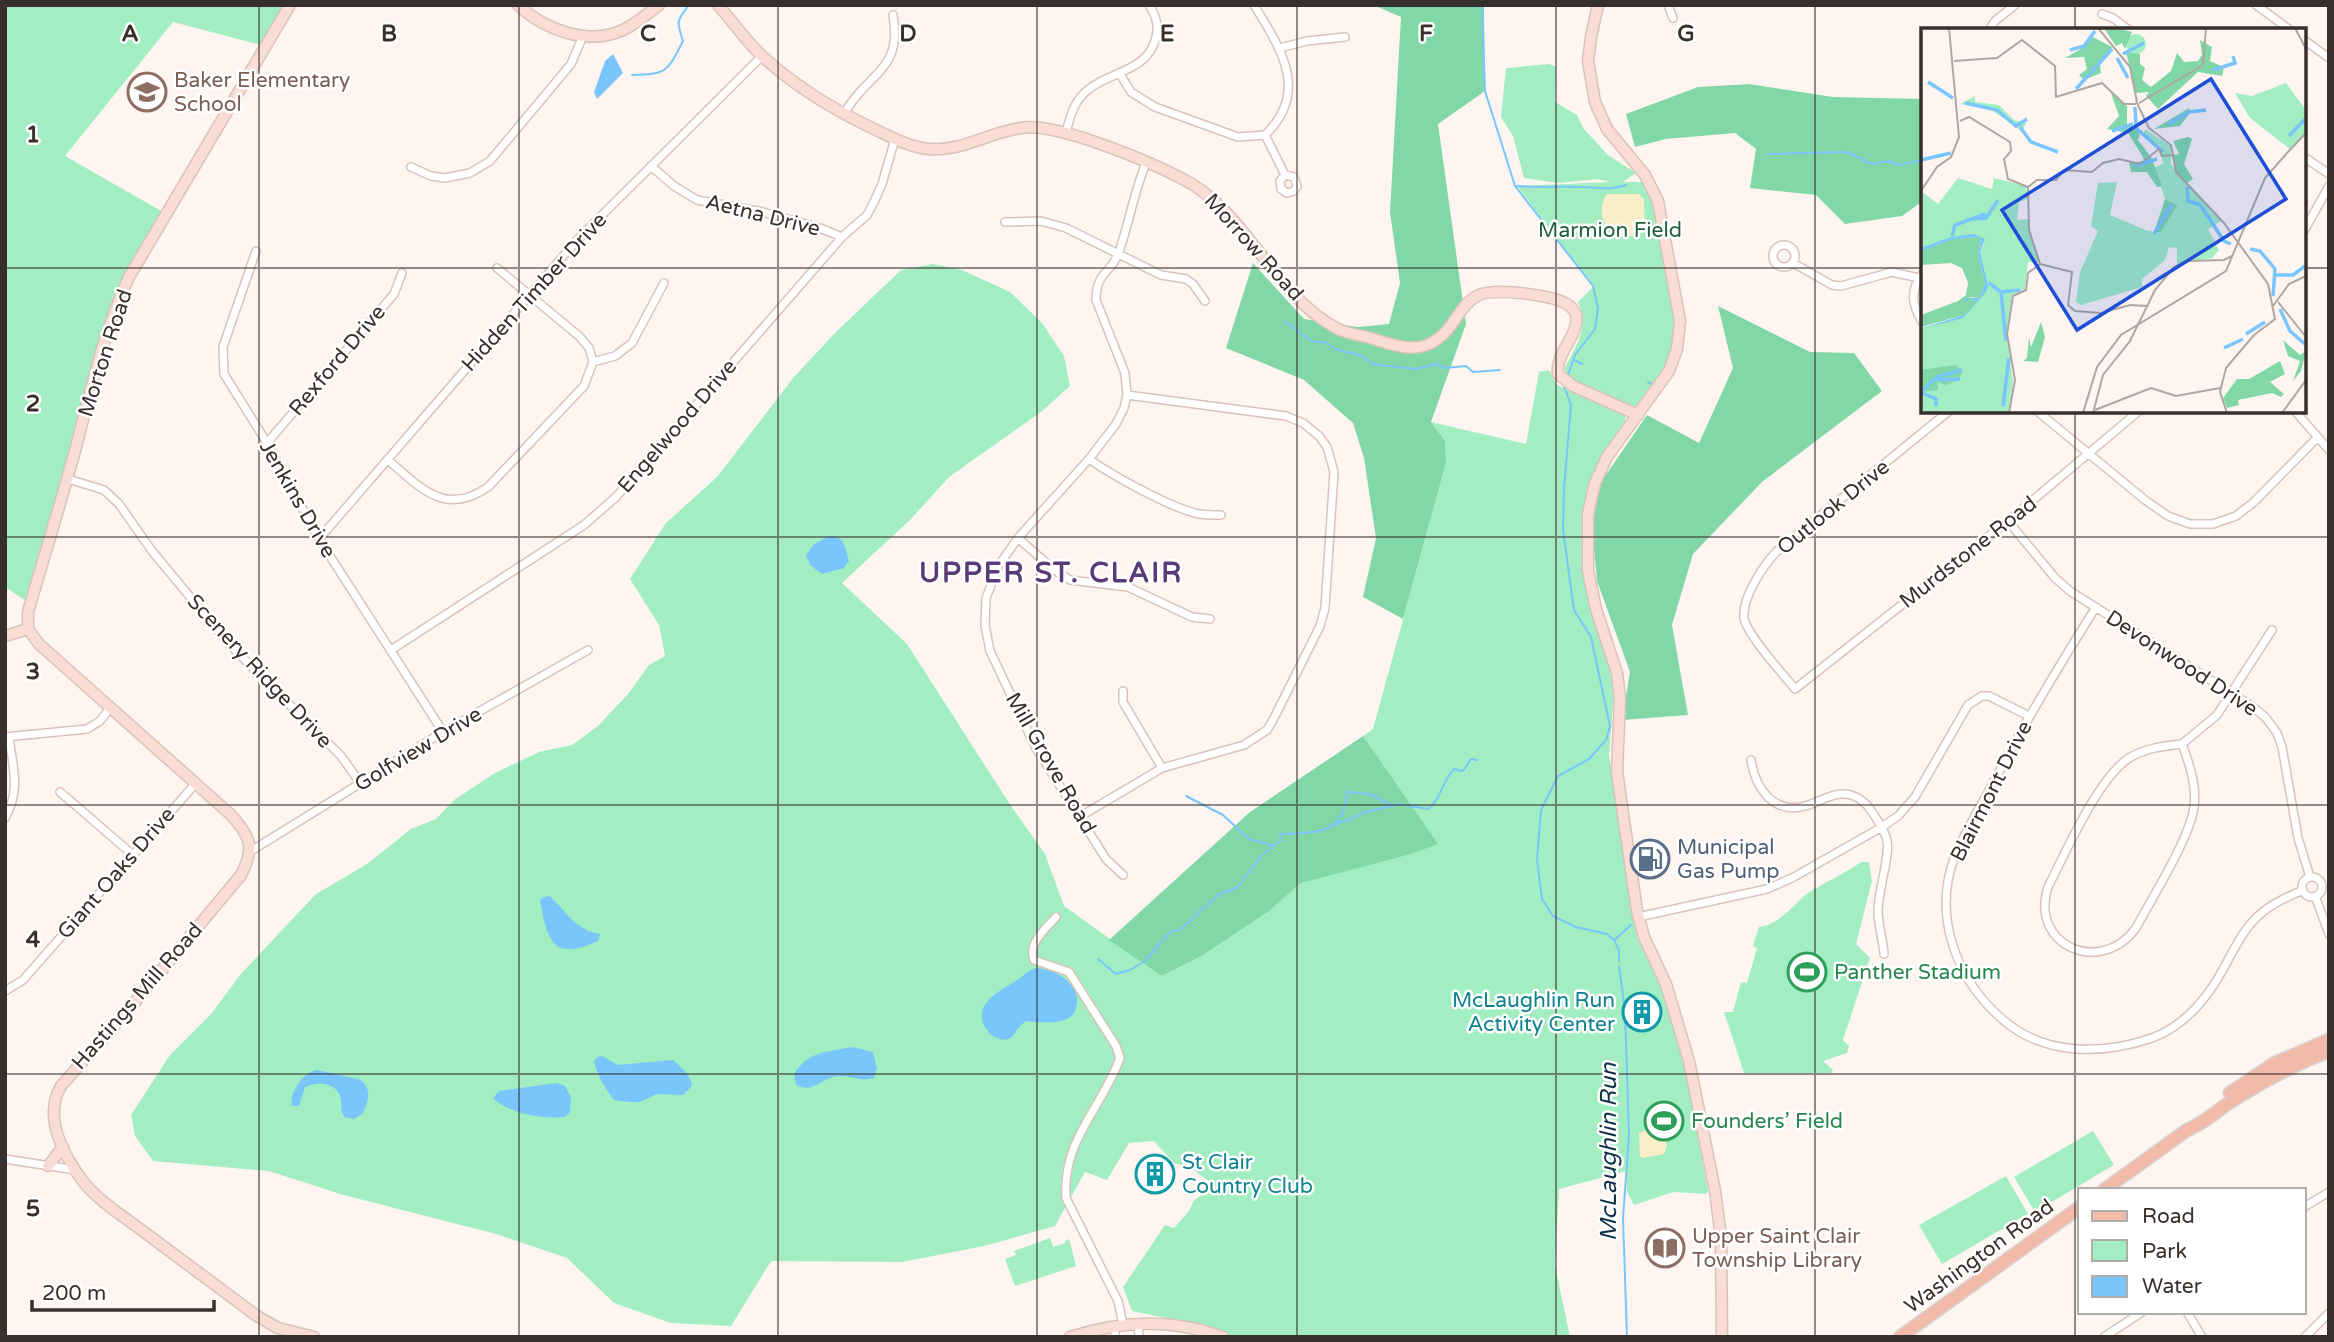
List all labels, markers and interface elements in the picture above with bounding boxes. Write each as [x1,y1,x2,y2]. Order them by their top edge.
text: A [121,20,139,48]
text: B [381,20,397,48]
text: C [640,20,656,48]
text: D [899,20,917,48]
text: E [1160,20,1174,48]
text: F [1419,20,1433,48]
text: G [1677,20,1695,48]
inset map [1921,28,2306,413]
place label: Baker Elementary School [174,68,350,117]
school or university icon: Baker Elementary School [126,71,168,113]
text: 1 [26,121,40,149]
street label: Morrow Road [1199,188,1308,306]
street label: Aetna Drive [703,189,823,242]
street label: Hidden Timber Drive [457,208,612,377]
park label: Marmion Field [1538,218,1682,243]
street label: Morton Road [73,286,138,420]
street label: Rexford Drive [284,300,391,421]
street label: Engelwood Drive [613,354,742,498]
text: 2 [26,390,40,418]
street label: Jenkins Drive [254,436,341,562]
street label: Outlook Drive [1772,454,1895,560]
street label: Murdstone Road [1895,491,2042,614]
district label: UPPER ST. CLAIR [919,556,1183,590]
street label: Scenery Ridge Drive [182,589,337,753]
street label: Devonwood Drive [2101,605,2262,722]
text: 3 [26,658,40,686]
street label: Mill Grove Road [1000,688,1101,838]
street label: Golfview Drive [350,702,486,797]
street label: Blairmont Drive [1945,717,2038,866]
street label: Giant Oaks Drive [52,802,180,944]
place label: Municipal Gas Pump [1677,835,1780,884]
fuel station icon: Municipal Gas Pump [1629,838,1671,880]
street label: Hastings Mill Road [67,918,208,1075]
text: 4 [26,926,41,954]
sports icon: Panther Stadium [1786,951,1828,993]
place label: Panther Stadium [1834,960,2001,985]
place label: McLaughlin Run Activity Center [1452,988,1615,1037]
building icon: McLaughlin Run Activity Center [1621,991,1663,1033]
water label: McLaughlin Run [1595,1062,1623,1241]
sports icon: Founders’ Field [1643,1100,1685,1142]
place label: Founders’ Field [1691,1109,1843,1134]
place label: St Clair Country Club [1182,1150,1313,1199]
building icon: St Clair Country Club [1134,1153,1176,1195]
legend [2078,1188,2306,1314]
street label: Washington Road [1900,1194,2059,1319]
text: 5 [26,1195,40,1223]
text: Road [2142,1204,2195,1229]
place label: Upper Saint Clair Township Library [1692,1224,1862,1273]
library icon: Upper Saint Clair Township Library [1644,1227,1686,1269]
text: Park [2142,1239,2187,1264]
scale bar [32,1268,214,1312]
text: Water [2142,1274,2202,1299]
text: 200 m [42,1281,106,1306]

